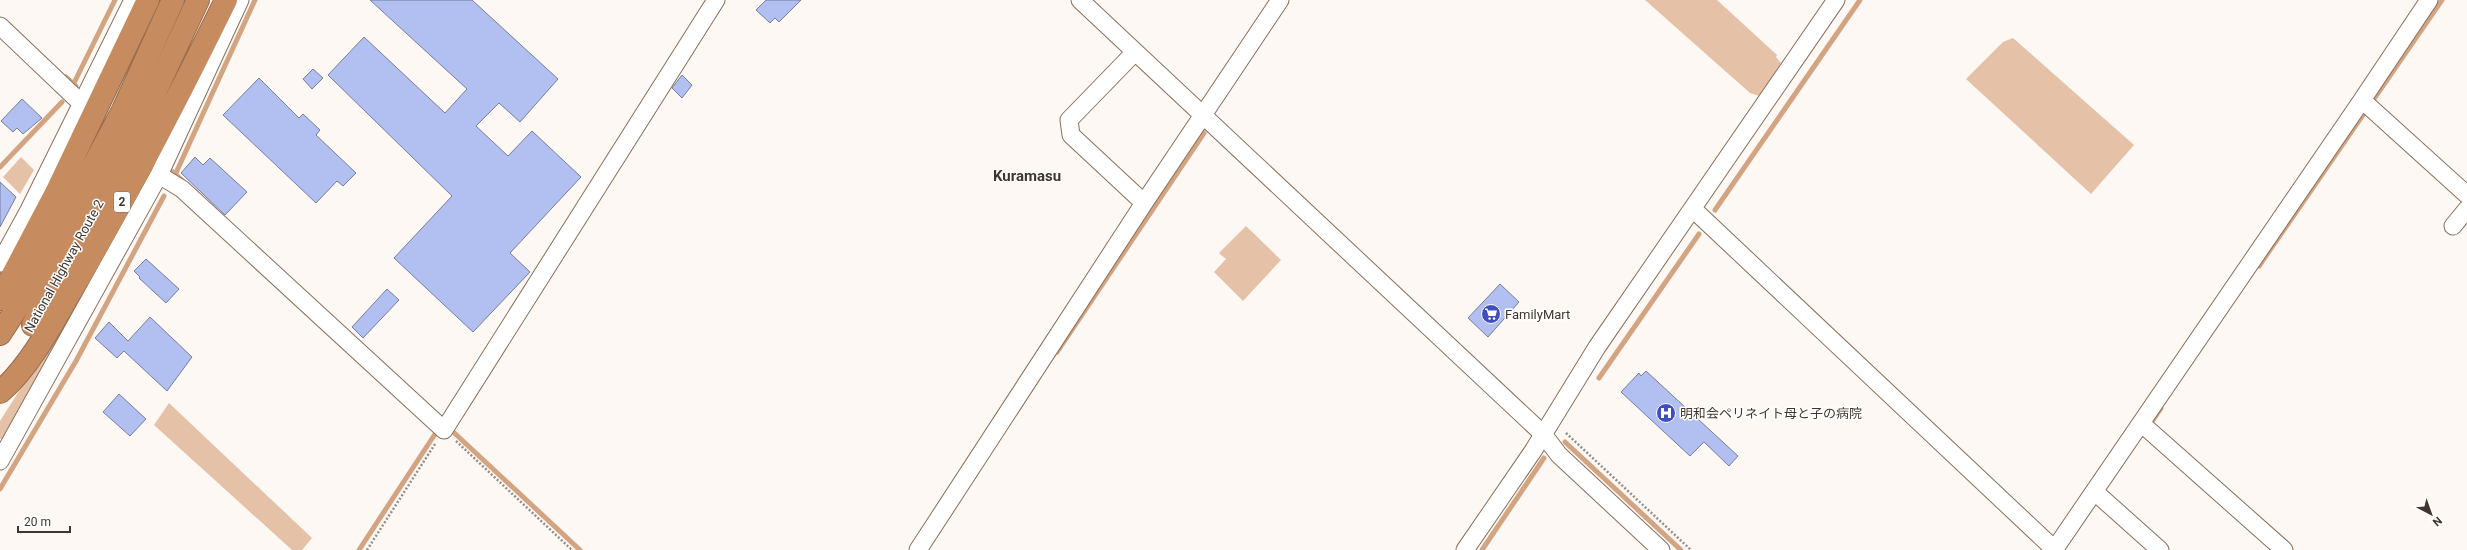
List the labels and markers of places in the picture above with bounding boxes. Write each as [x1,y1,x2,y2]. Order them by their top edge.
supermarket icon: FamilyMart [1480,303,1502,325]
place label: FamilyMart [1505,307,1570,322]
hospital icon: 明和会ペリネイト母と子の病院 [1655,402,1677,424]
place label: 明和会ペリネイト母と子の病院 [1680,406,1862,421]

